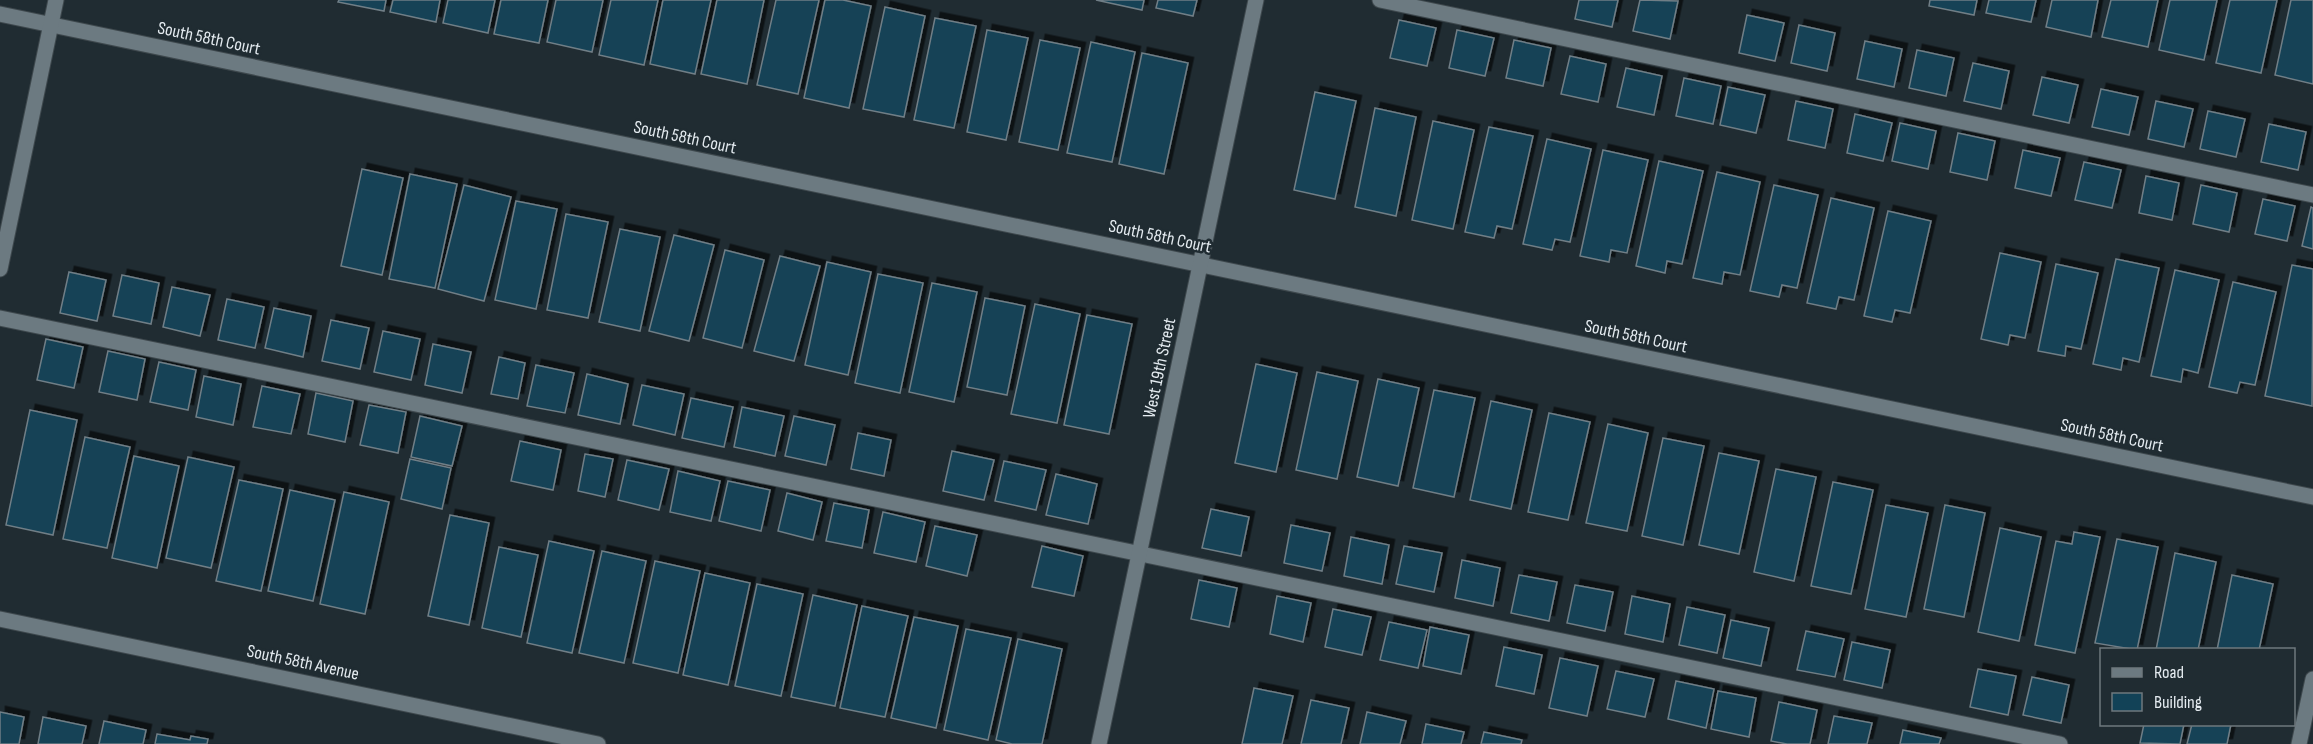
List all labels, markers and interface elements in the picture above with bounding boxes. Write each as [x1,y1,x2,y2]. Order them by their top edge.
street label: South 58th Court [156,17,263,60]
street label: South 58th Court [632,116,739,159]
street label: South 58th Court [1107,215,1214,258]
street label: South 58th Court [1583,315,1690,358]
street label: West 19th Street [1139,316,1180,420]
street label: South 58th Court [2059,414,2166,457]
street label: South 58th Avenue [245,640,361,685]
legend [2100,648,2295,726]
text: Road [2154,662,2184,683]
text: Building [2154,692,2202,713]

